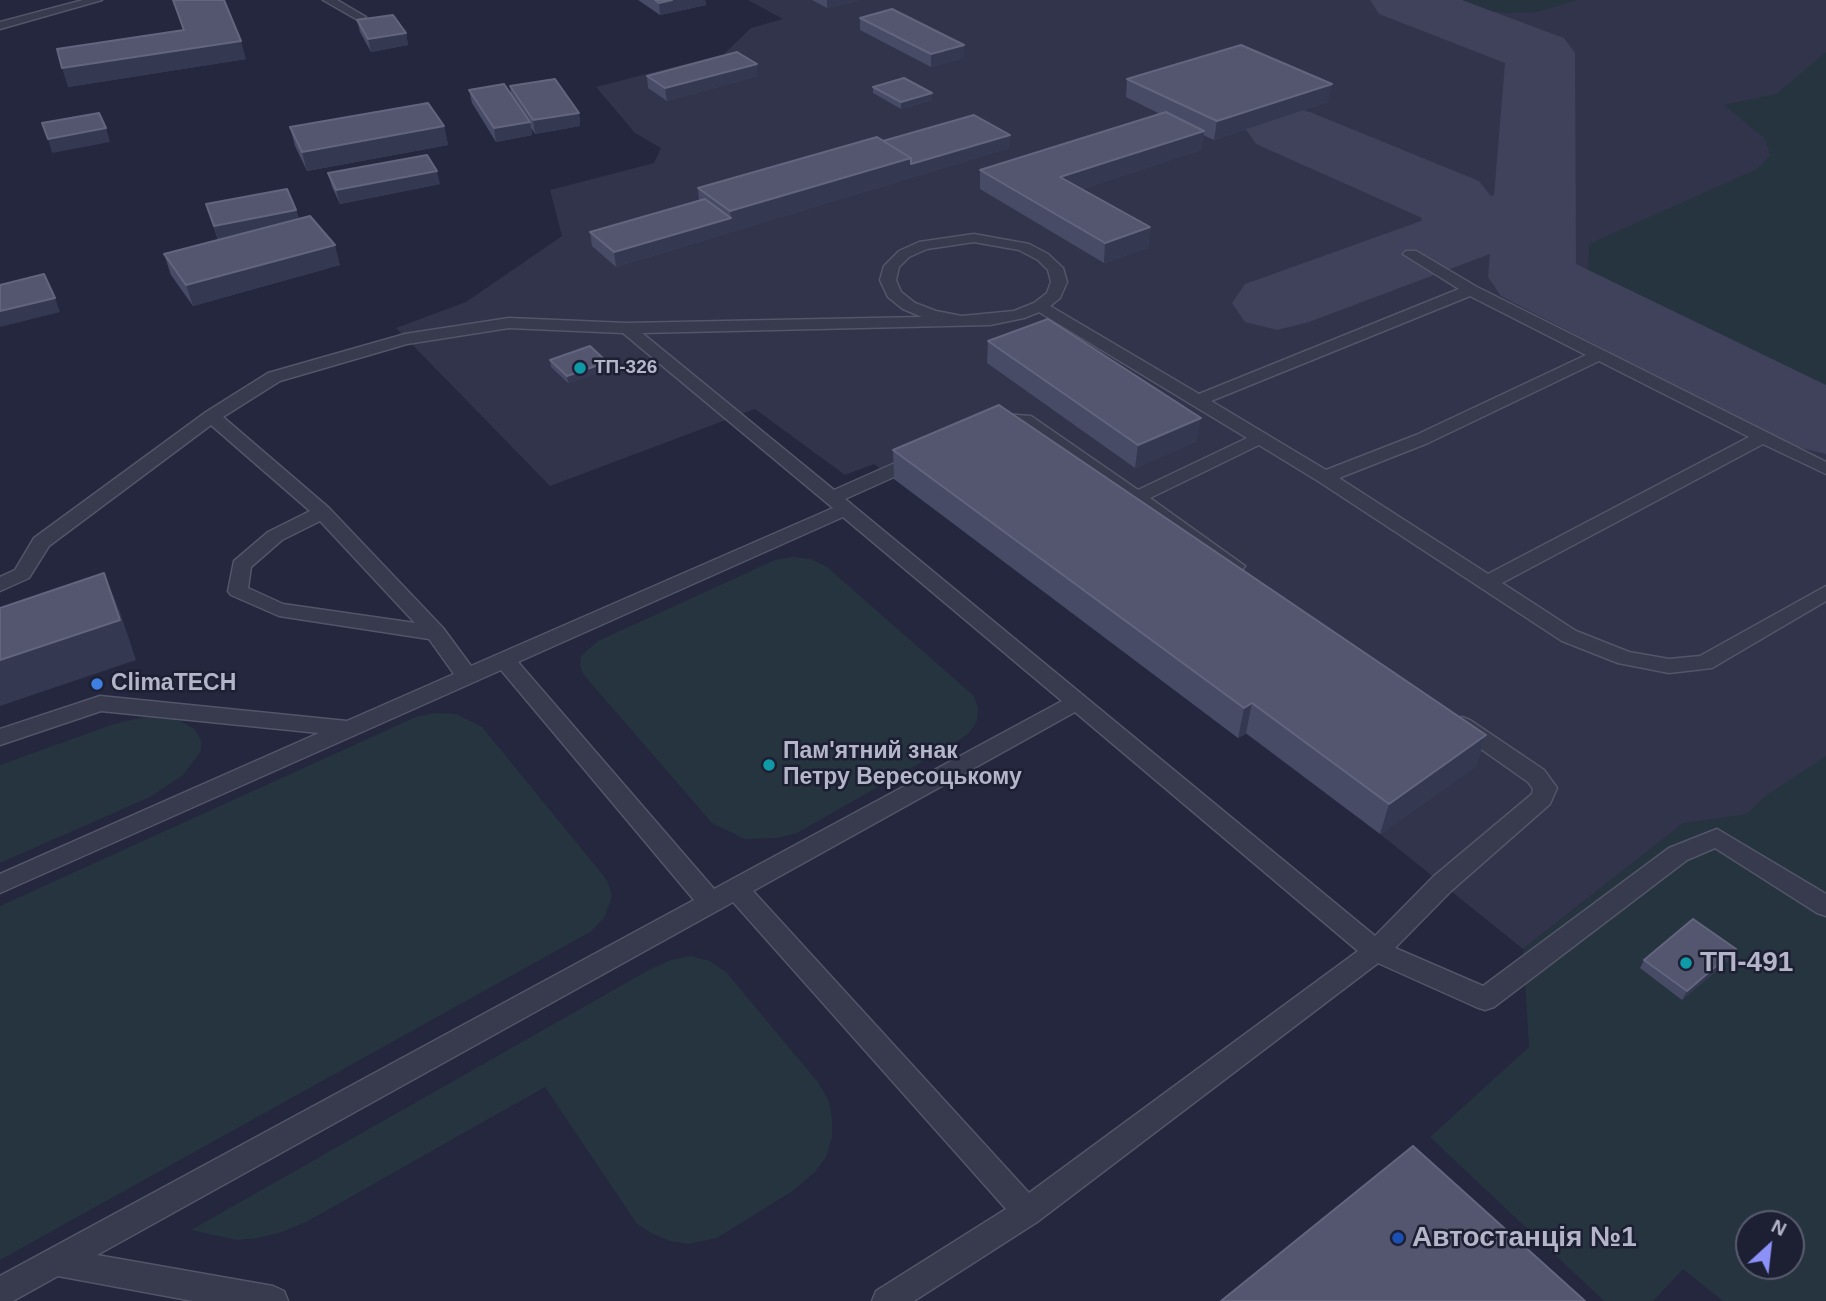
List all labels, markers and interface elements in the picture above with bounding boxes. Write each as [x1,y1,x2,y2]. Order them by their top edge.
place label: ТП-326 [594,357,657,379]
marker: ТП-326 [572,360,588,376]
place label: ClimaTECH [111,670,236,698]
marker: ClimaTECH [89,676,105,692]
place label: Пам'ятний знак Петру Вересоцькому [783,738,1022,792]
marker: Пам'ятний знак Петру Вересоцькому [761,757,777,773]
place label: ТП-491 [1700,946,1793,980]
marker: ТП-491 [1678,955,1694,971]
north arrow [1735,1210,1805,1280]
text: N [1768,1215,1790,1240]
place label: Автостанція №1 [1412,1221,1637,1255]
marker: Автостанція №1 [1390,1230,1406,1246]

